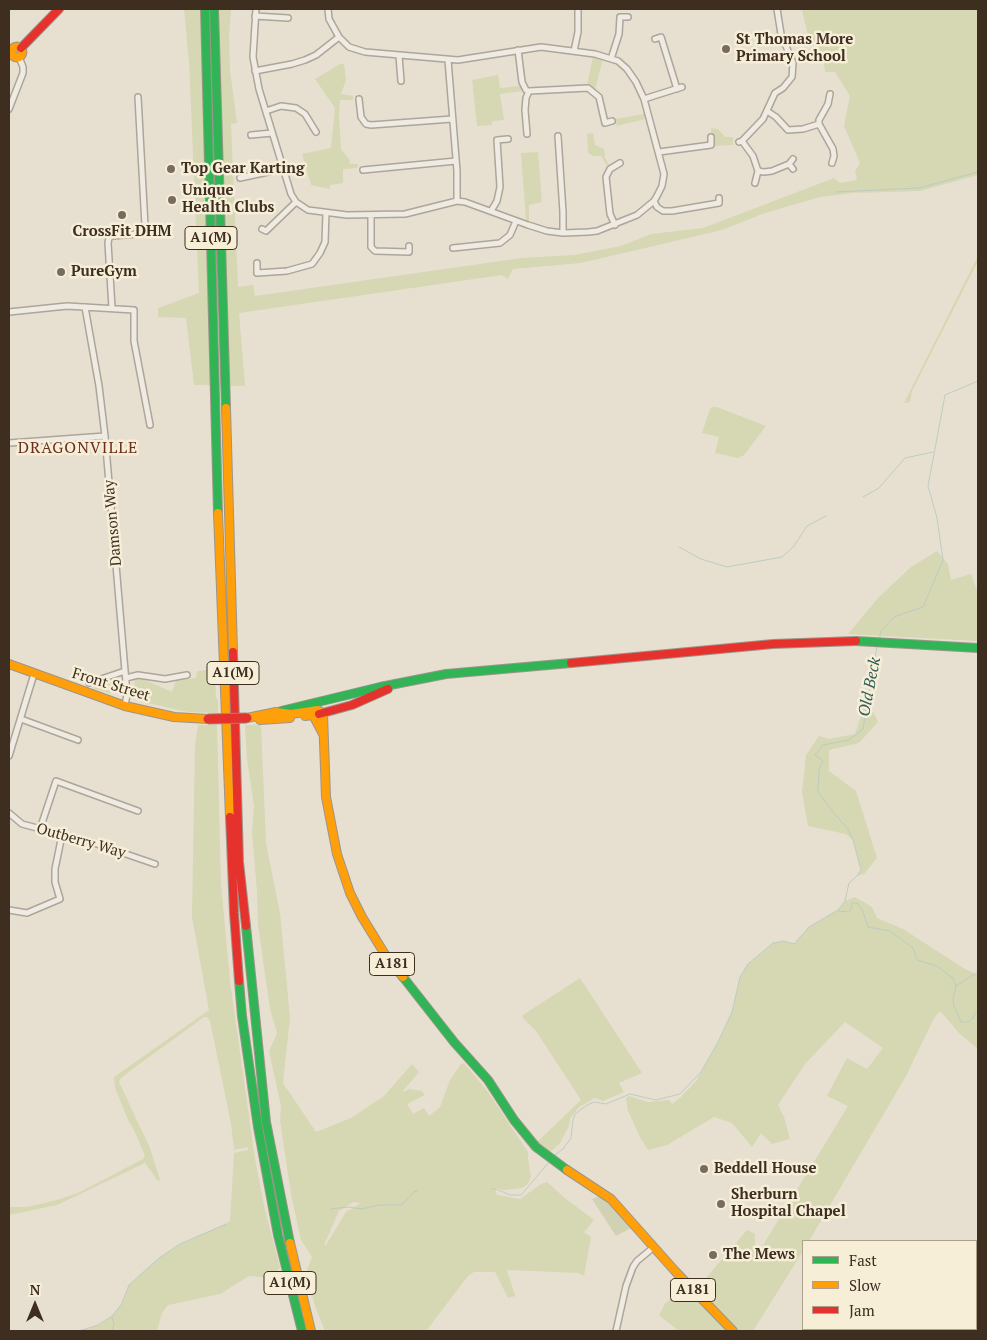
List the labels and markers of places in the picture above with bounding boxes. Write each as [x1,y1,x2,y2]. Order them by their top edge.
place label: St Thomas More Primary School [736,31,853,66]
marker: St Thomas More Primary School [720,43,732,55]
place label: Top Gear Karting [181,160,304,178]
marker: Top Gear Karting [165,163,177,175]
place label: Unique Health Clubs [182,182,274,217]
marker: Unique Health Clubs [166,194,178,206]
marker: CrossFit DHM [116,209,128,221]
place label: CrossFit DHM [73,223,171,241]
place label: PureGym [71,263,137,281]
marker: PureGym [55,266,67,278]
place label: Beddell House [714,1160,816,1178]
marker: Beddell House [698,1163,710,1175]
place label: Sherburn Hospital Chapel [731,1186,846,1221]
marker: Sherburn Hospital Chapel [715,1198,727,1210]
place label: The Mews [723,1246,795,1264]
marker: The Mews [707,1249,719,1261]

